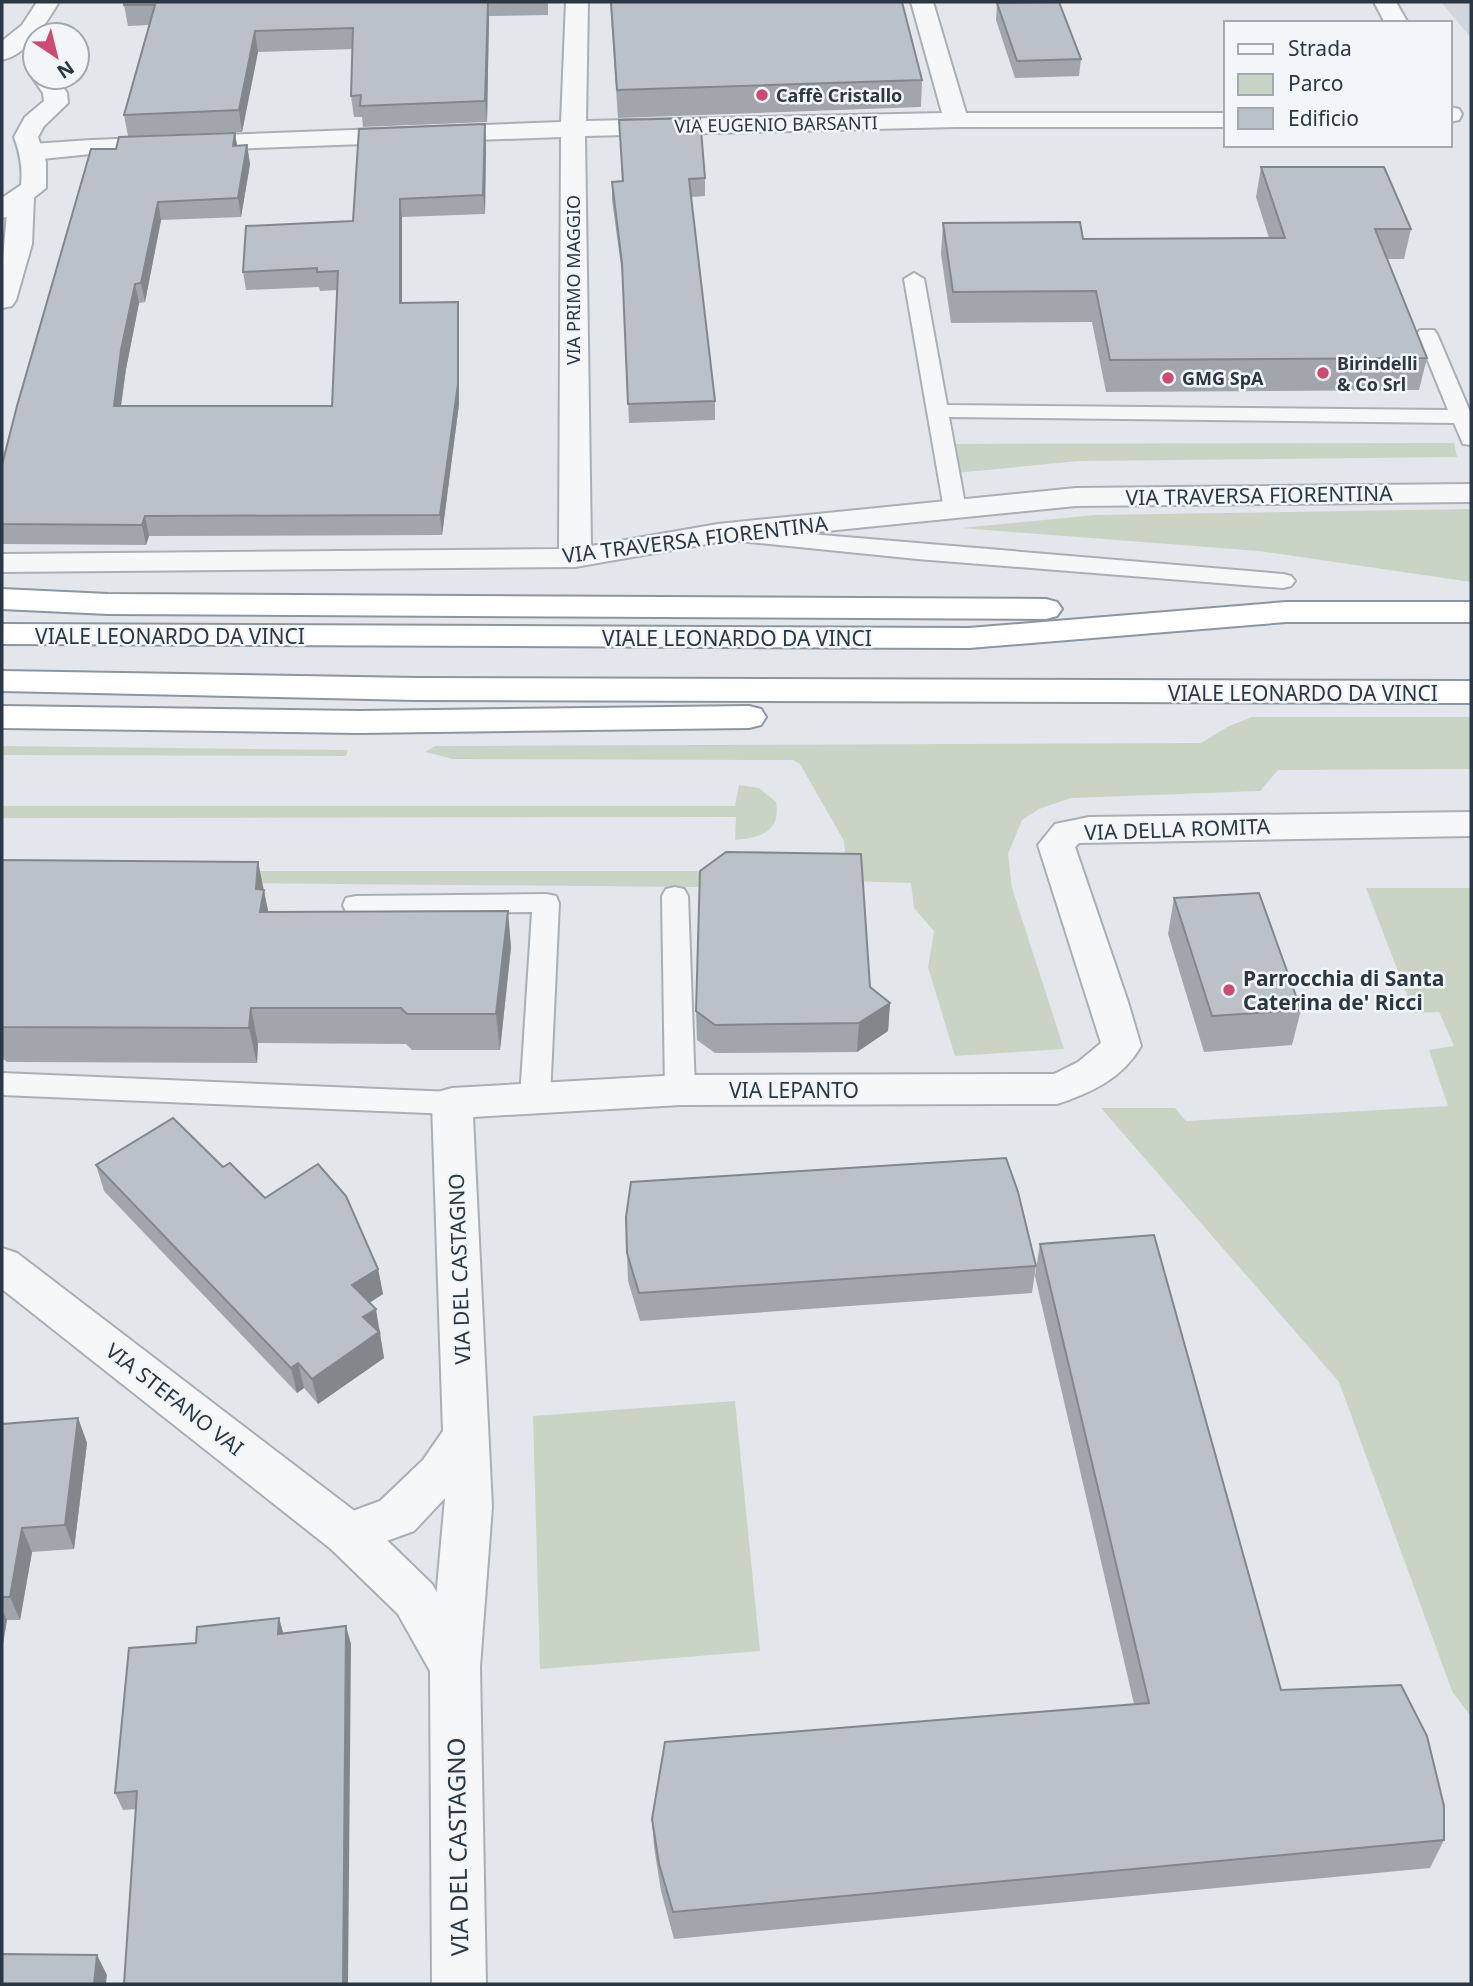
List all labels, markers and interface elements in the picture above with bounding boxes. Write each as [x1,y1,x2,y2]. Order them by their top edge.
north arrow [21,21,91,91]
legend [1224,21,1452,147]
text: Strada [1288,34,1352,62]
text: N [52,55,80,85]
text: Parco [1288,69,1344,97]
place label: Caffè Cristallo [776,83,902,107]
marker: Caffè Cristallo [754,87,770,103]
text: Edificio [1288,104,1359,132]
street label: VIA EUGENIO BARSANTI [674,110,878,138]
street label: VIA PRIMO MAGGIO [561,195,585,365]
place label: Birindelli & Co Srl [1337,351,1418,396]
marker: Birindelli & Co Srl [1315,365,1331,381]
place label: GMG SpA [1182,366,1264,390]
marker: GMG SpA [1160,370,1176,386]
street label: VIA TRAVERSA FIORENTINA [1125,479,1393,511]
street label: VIA TRAVERSA FIORENTINA [561,509,830,569]
street label: VIALE LEONARDO DA VINCI [35,622,305,650]
street label: VIALE LEONARDO DA VINCI [602,624,872,652]
street label: VIALE LEONARDO DA VINCI [1168,679,1438,707]
street label: VIA DELLA ROMITA [1084,812,1271,846]
place label: Parrocchia di Santa Caterina de' Ricci [1243,964,1444,1016]
marker: Parrocchia di Santa Caterina de' Ricci [1221,982,1237,998]
street label: VIA LEPANTO [729,1076,859,1104]
street label: VIA DEL CASTAGNO [442,1173,476,1365]
street label: VIA STEFANO VAI [100,1336,250,1462]
street label: VIA DEL CASTAGNO [439,1738,475,1956]

